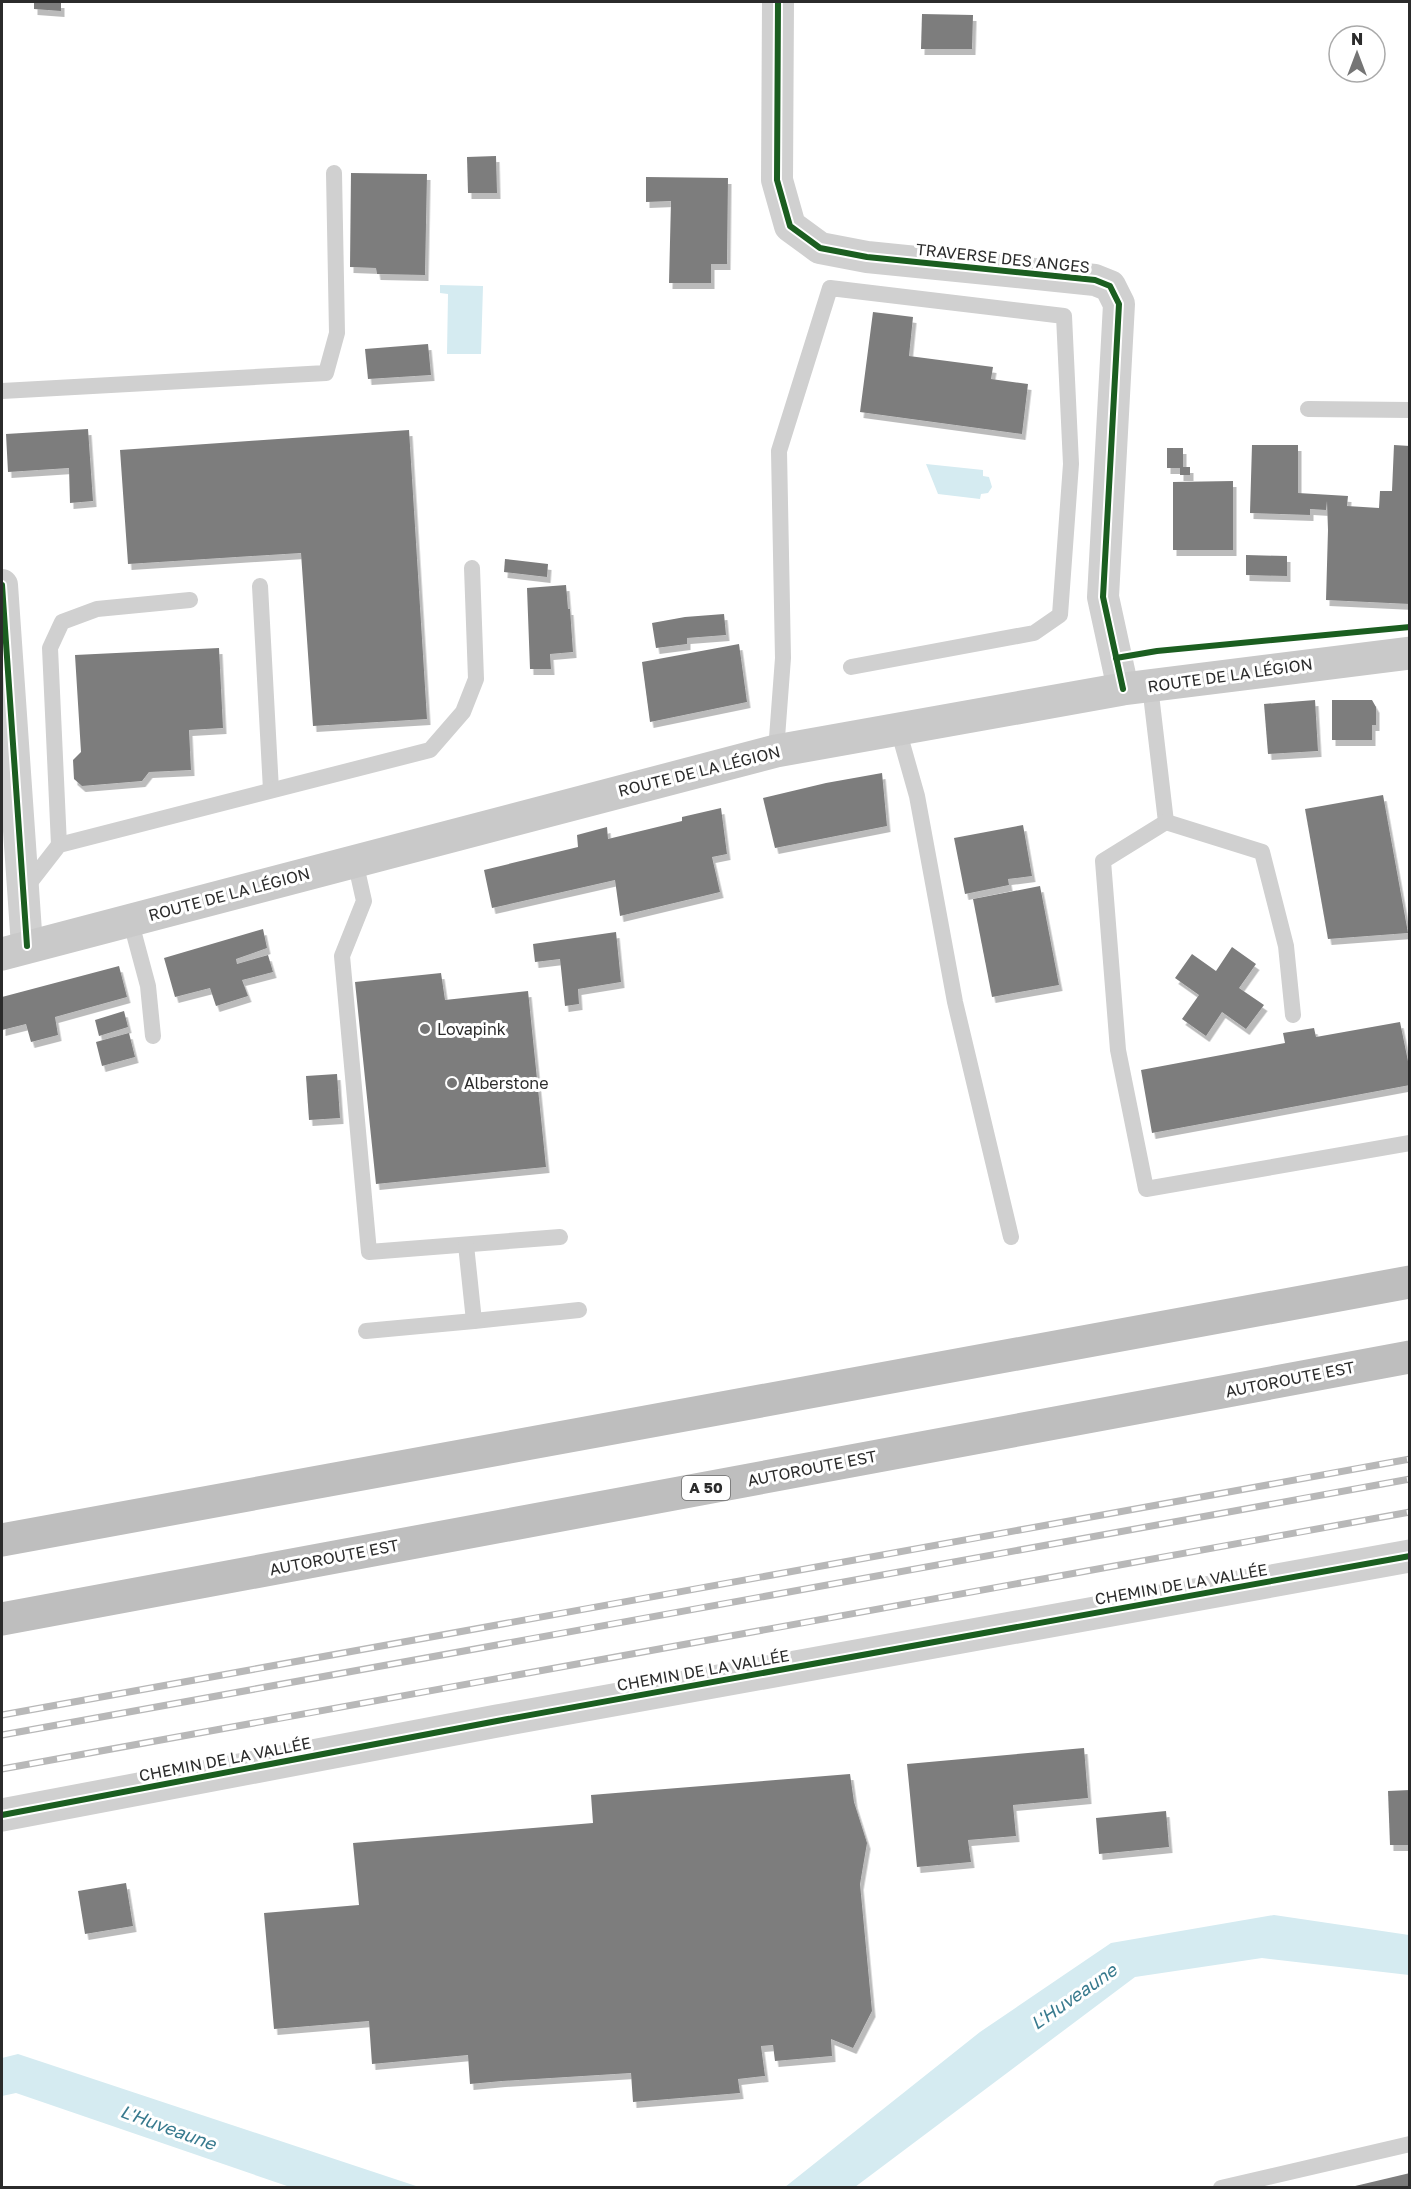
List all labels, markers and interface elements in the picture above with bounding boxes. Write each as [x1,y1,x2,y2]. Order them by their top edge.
north arrow [1327,24,1387,84]
text: N [1351,29,1363,49]
street label: TRAVERSE DES ANGES [915,239,1091,277]
street label: ROUTE DE LA LÉGION [1146,654,1314,696]
street label: ROUTE DE LA LÉGION [616,741,782,801]
street label: ROUTE DE LA LÉGION [146,863,312,925]
place label: Lovapink [437,1019,506,1039]
marker: Lovapink [418,1022,432,1036]
place label: Alberstone [464,1073,548,1093]
marker: Alberstone [445,1076,459,1090]
street label: AUTOROUTE EST [1224,1357,1356,1401]
street label: AUTOROUTE EST [746,1446,878,1490]
road number: A 50 [682,1476,730,1500]
street label: AUTOROUTE EST [268,1535,400,1579]
street label: CHEMIN DE LA VALLÉE [1093,1559,1269,1609]
street label: CHEMIN DE LA VALLÉE [615,1645,791,1695]
street label: CHEMIN DE LA VALLÉE [137,1733,313,1785]
water label: L'Huveaune [1026,1958,1122,2034]
water label: L'Huveaune [118,2100,220,2155]

